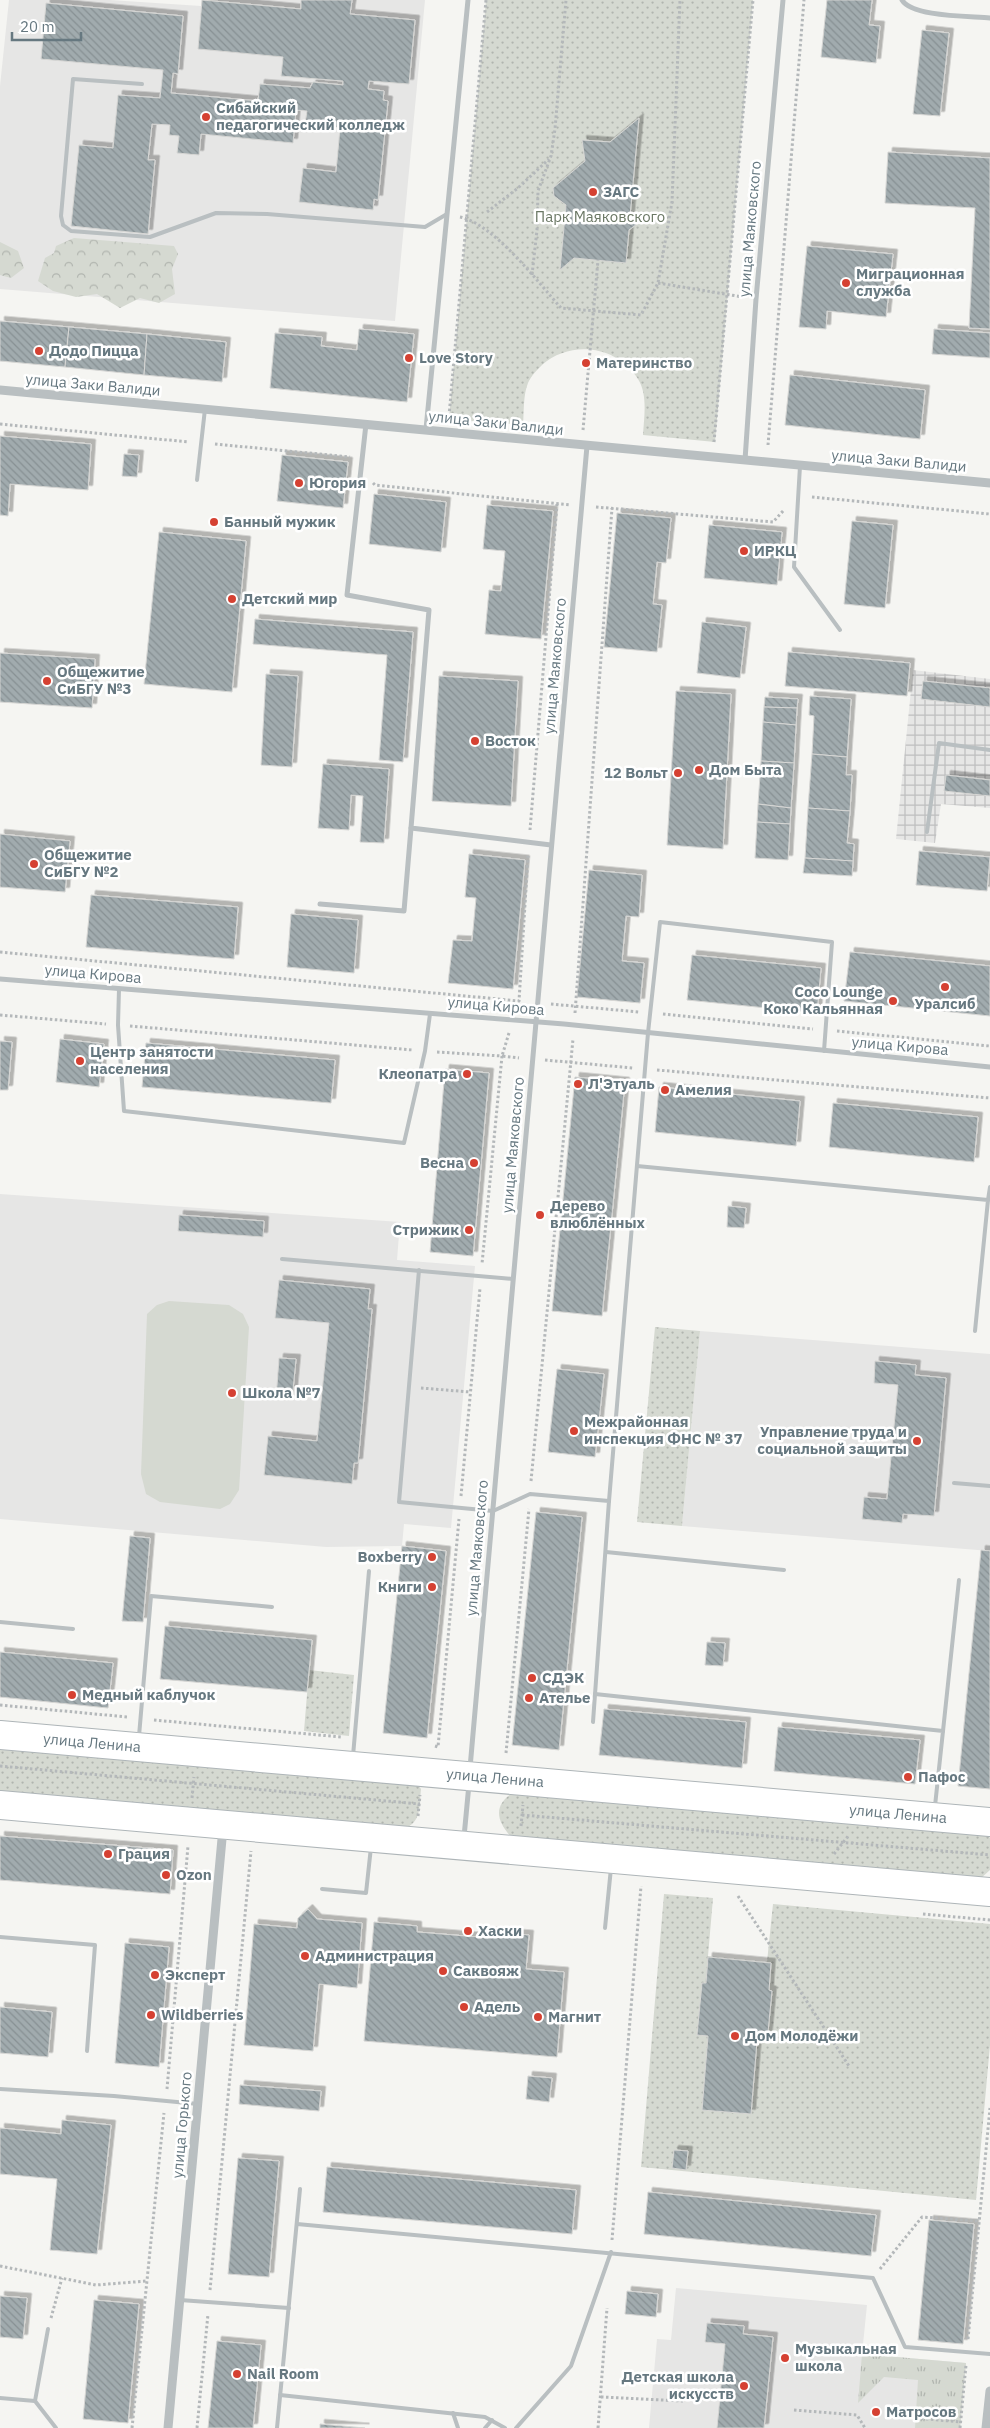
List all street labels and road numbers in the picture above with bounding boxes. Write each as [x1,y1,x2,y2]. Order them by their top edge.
street label: улица Маяковского [734,160,765,298]
street label: улица Заки Валиди [25,369,161,400]
street label: улица Заки Валиди [428,406,564,439]
street label: улица Заки Валиди [831,445,967,476]
street label: улица Маяковского [539,597,570,735]
street label: улица Кирова [44,960,142,987]
street label: улица Кирова [447,992,545,1019]
street label: улица Кирова [851,1032,949,1059]
street label: улица Маяковского [497,1076,528,1214]
street label: улица Маяковского [461,1479,492,1617]
street label: улица Ленина [42,1729,142,1756]
street label: улица Ленина [445,1764,545,1791]
street label: улица Ленина [848,1800,948,1827]
street label: улица Горького [167,2071,196,2179]

